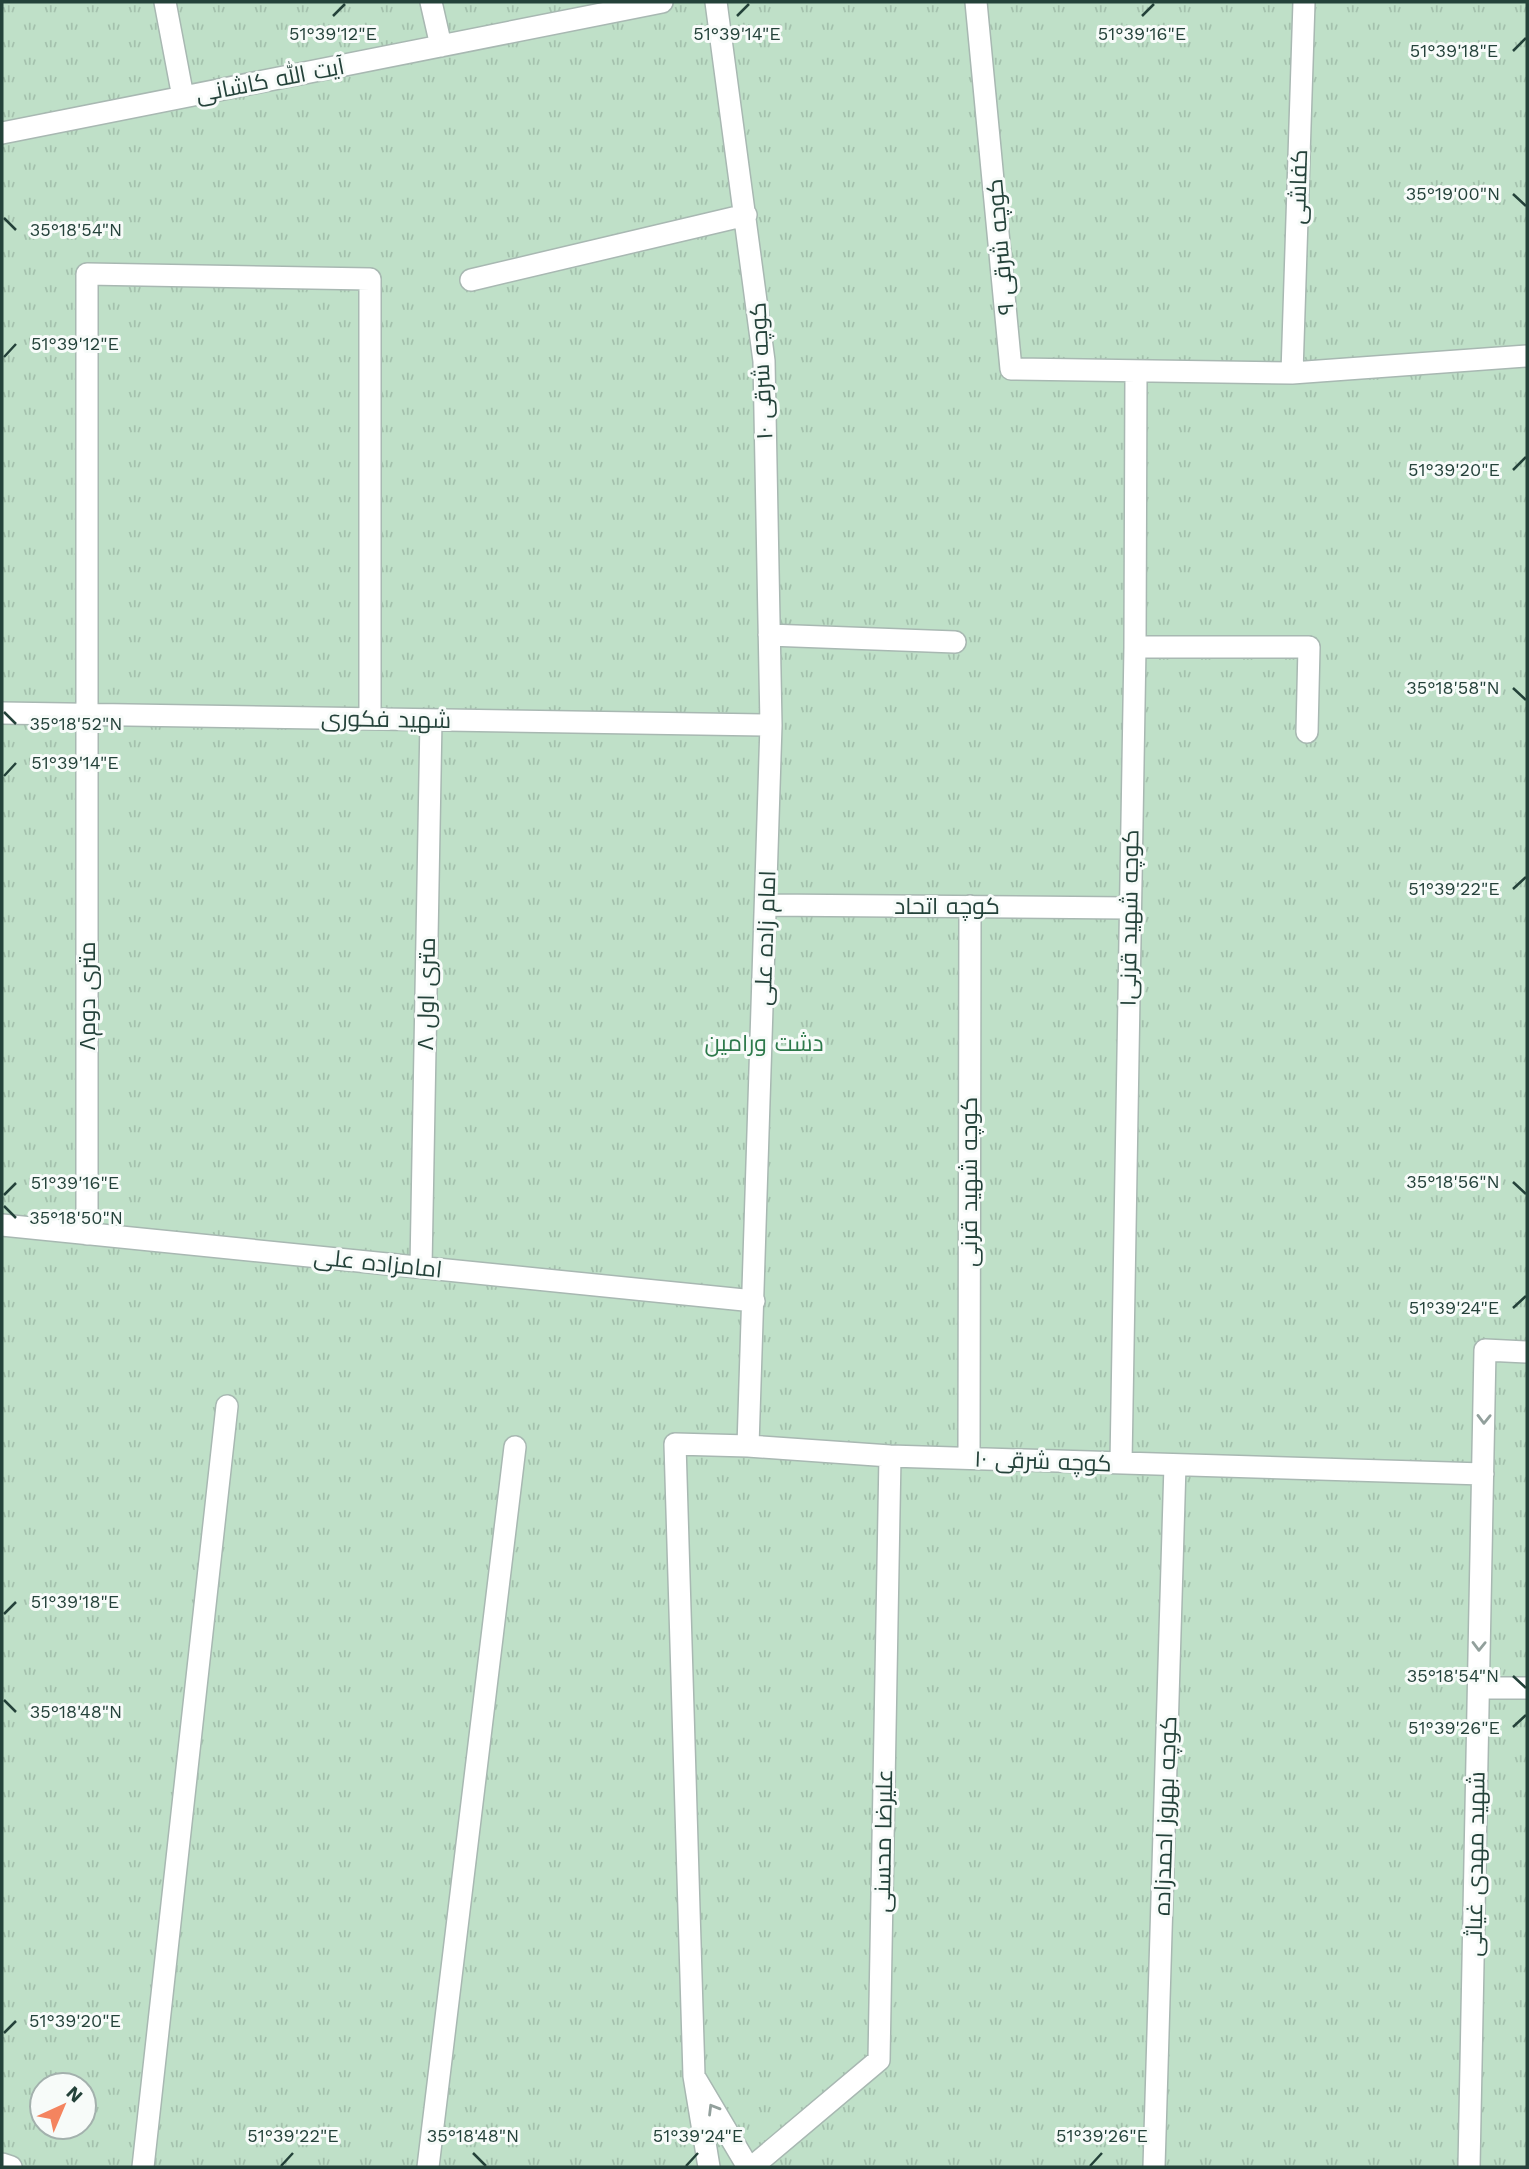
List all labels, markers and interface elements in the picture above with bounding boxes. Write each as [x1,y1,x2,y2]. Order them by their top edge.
text: 51°39'12"E [289,23,377,44]
text: 51°39'14"E [693,23,781,44]
text: 51°39'16"E [1098,23,1186,44]
text: 51°39'18"E [1410,40,1498,61]
street label: آیت الله کاشانی [193,51,347,108]
street label: کفاشی [1284,149,1313,225]
street label: کوچه شرقی ۹ [981,178,1021,316]
text: 35°19'00"N [1406,183,1500,204]
text: 35°18'54"N [30,219,122,240]
street label: کوچه شرقی ۱۰ [744,302,780,440]
text: 51°39'12"E [31,333,119,354]
text: 51°39'20"E [1408,459,1500,480]
text: 35°18'58"N [1406,677,1500,698]
street label: شهید فکوری [321,705,451,734]
text: 35°18'52"N [29,713,123,734]
text: 51°39'14"E [31,752,119,773]
street label: کوچه شهید قرنی۱ [1114,829,1146,1007]
street label: امام زاده علی [750,870,783,1006]
text: 51°39'22"E [1408,878,1500,899]
street label: کوچه اتحاد [894,893,1000,921]
street label: ۸ متری اول [412,937,441,1051]
street label: متری دوم۸ [74,941,103,1051]
park label: دشت ورامین [704,1030,824,1057]
street label: کوچه شهید قرنی [956,1097,984,1267]
text: 35°18'56"N [1406,1171,1500,1192]
text: 51°39'16"E [31,1172,119,1193]
text: 35°18'50"N [29,1207,123,1228]
street label: امامزاده علی [312,1243,443,1284]
text: 51°39'24"E [1409,1297,1499,1318]
one-way arrow [1476,1414,1492,1424]
street label: کوچه شرقی ۱۰ [974,1446,1112,1478]
text: 51°39'18"E [31,1591,119,1612]
one-way arrow [1472,1641,1487,1652]
text: 35°18'54"N [1407,1665,1499,1686]
text: 35°18'48"N [30,1701,122,1722]
street label: کوچه بهروز احمدزاده [1149,1716,1183,1916]
text: 51°39'26"E [1408,1717,1500,1738]
street label: علیرضا محسنی [869,1769,898,1913]
street label: شهید مهدی غیاثی [1460,1771,1491,1957]
text: 51°39'20"E [29,2010,121,2031]
north arrow [28,2071,98,2141]
text: N [61,2081,88,2107]
one-way arrow [709,2103,722,2116]
text: 51°39'22"E [247,2125,339,2146]
text: 35°18'48"N [427,2125,519,2146]
text: 51°39'24"E [653,2125,743,2146]
text: 51°39'26"E [1056,2125,1148,2146]

